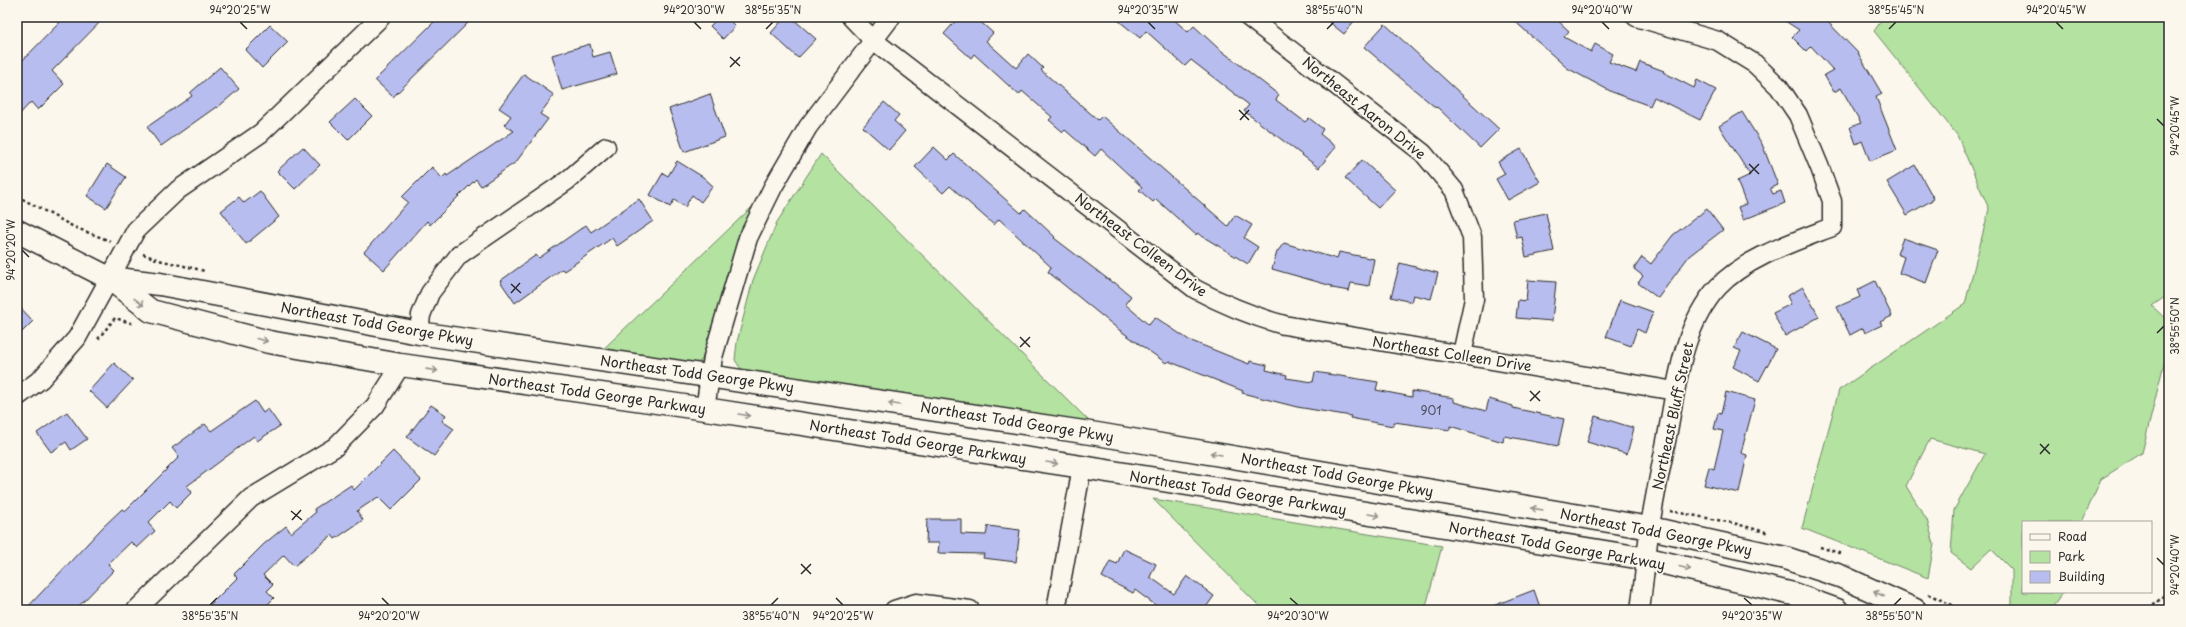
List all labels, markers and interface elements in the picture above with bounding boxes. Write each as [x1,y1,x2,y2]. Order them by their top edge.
text: 94°20'25"W [210,2,271,17]
text: 94°20'30"W [663,2,725,17]
text: 38°55'35"N [745,2,802,17]
text: 94°20'35"W [1118,2,1179,17]
text: 38°55'40"N [1305,2,1363,17]
text: 94°20'40"W [1571,2,1633,17]
text: 38°55'45"N [1868,2,1925,17]
text: 94°20'45"W [2026,2,2087,17]
street label: Northeast Aaron Drive [1298,51,1430,164]
text: 94°20'45"W [2167,95,2182,156]
street label: Northeast Colleen Drive [1071,188,1212,301]
text: 94°20'20"W [3,218,18,281]
street label: Northeast Todd George Pkwy [279,296,475,351]
text: 38°55'50"N [2167,297,2182,355]
one-way arrow [134,298,145,306]
street label: Northeast Colleen Drive [1371,331,1533,376]
one-way arrow [256,337,269,344]
street label: Northeast Bluff Street [1647,340,1698,492]
street label: Northeast Todd George Pkwy [599,350,795,397]
one-way arrow [425,366,438,374]
street label: Northeast Todd George Parkway [487,368,707,419]
street label: Northeast Todd George Pkwy [919,396,1115,447]
one-way arrow [887,400,900,408]
house number: 901 [1420,401,1442,419]
one-way arrow [737,411,750,419]
street label: Northeast Todd George Parkway [808,414,1028,469]
street label: Northeast Todd George Pkwy [1239,447,1435,502]
one-way arrow [1209,450,1222,458]
one-way arrow [1045,459,1058,467]
street label: Northeast Todd George Parkway [1128,465,1348,520]
street label: Northeast Todd George Pkwy [1558,503,1754,560]
one-way arrow [1531,505,1544,513]
one-way arrow [1367,511,1380,519]
street label: Northeast Todd George Parkway [1447,516,1667,575]
legend [2022,521,2152,593]
text: Road [2058,527,2087,545]
text: 94°20'40"W [2167,534,2182,596]
text: Park [2058,547,2085,565]
one-way arrow [1679,565,1692,573]
text: Building [2058,567,2105,585]
one-way arrow [1874,590,1886,597]
text: 38°55'35"N [182,608,239,623]
text: 94°20'20"W [358,608,421,623]
text: 38°55'40"N [742,608,800,623]
text: 94°20'25"W [813,608,874,623]
text: 94°20'30"W [1267,608,1329,623]
text: 94°20'35"W [1722,608,1783,623]
text: 38°55'50"N [1865,608,1923,623]

